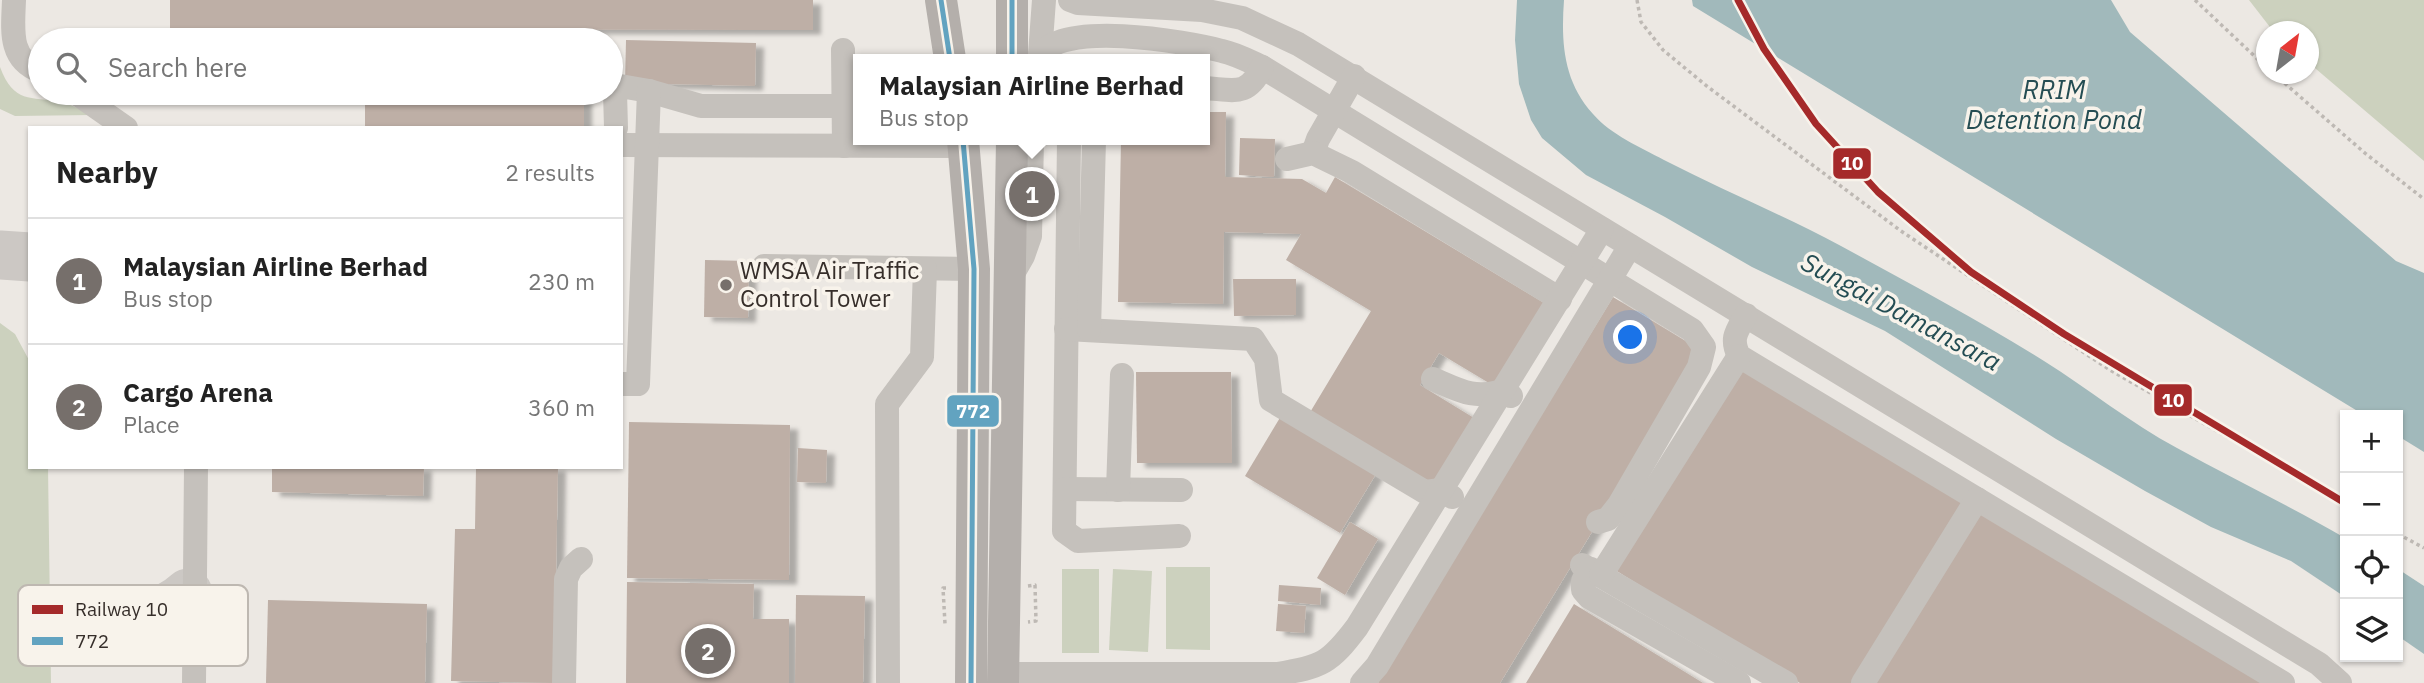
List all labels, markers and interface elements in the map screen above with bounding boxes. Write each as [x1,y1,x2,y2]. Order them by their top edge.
north arrow [2256,21,2319,84]
search box [28,28,623,105]
icon: search [52,48,90,86]
text: Search here [108,50,247,84]
popup [853,54,1210,145]
text: Malaysian Airline Berhad [879,68,1184,102]
water label: RRIM Detention Pond [1966,72,2143,136]
text: Bus stop [879,102,969,132]
line badge: 10 [1832,147,1872,180]
text: 10 [1841,151,1863,175]
text: Nearby [56,152,158,191]
text: 2 results [505,157,595,187]
pin: 1 [1009,168,1055,220]
water label: Sungai Damansara [1796,244,2007,378]
text: Malaysian Airline Berhad [123,249,428,283]
place label: WMSA Air Traffic Control Tower [740,254,919,314]
text: 1 [72,266,86,296]
text: 230 m [528,266,595,296]
marker: WMSA Air Traffic Control Tower [718,277,734,293]
text: Bus stop [123,283,213,313]
your location [1613,320,1647,354]
text: Cargo Arena [123,375,273,409]
line badge: 10 [2153,383,2193,417]
text: 10 [2162,388,2184,412]
text: 2 [72,392,86,422]
text: 360 m [528,392,595,422]
line badge: 772 [946,394,1000,428]
text: 772 [956,399,990,423]
text: Place [123,409,180,439]
map controls [2340,410,2403,662]
button: + [2340,410,2403,473]
button: − [2340,473,2403,536]
button: locate [2340,536,2403,599]
legend [18,585,248,666]
text: Railway 10 [75,597,168,621]
button: layers [2340,599,2403,662]
pin: 2 [685,625,731,677]
text: 772 [75,629,109,653]

